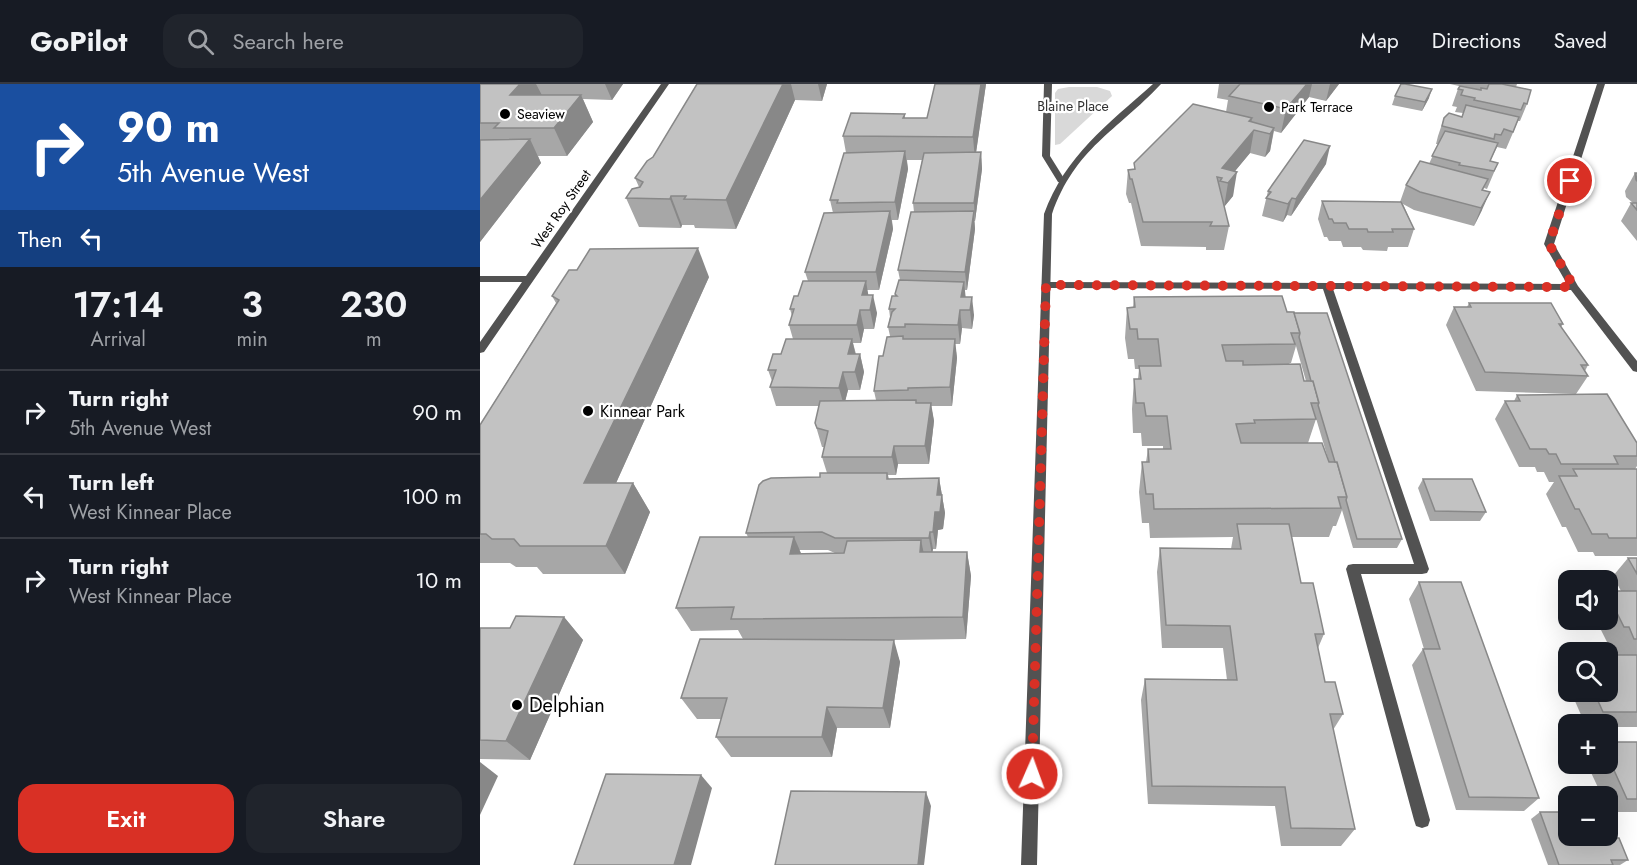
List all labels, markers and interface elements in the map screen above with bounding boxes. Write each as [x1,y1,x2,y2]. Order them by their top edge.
search box [163,14,583,68]
text: GoPilot [30,21,127,62]
icon: search [184,25,217,58]
text: Search here [232,25,344,57]
text: Map [1360,26,1399,56]
text: Directions [1432,26,1521,56]
text: Saved [1554,26,1607,56]
park label: Blaine Place [1037,96,1109,116]
text: 90 m [117,97,220,158]
place label: Park Terrace [1281,97,1353,117]
marker: Park Terrace [1262,100,1276,114]
place label: Seaview [517,104,565,124]
marker: Seaview [498,107,512,121]
icon: right [18,108,96,186]
text: 5th Avenue West [117,153,309,192]
pin [1544,155,1595,206]
icon: arrive [1553,164,1586,197]
street label: West Roy Street [526,165,596,252]
icon: left [75,222,108,255]
text: Then [18,223,63,255]
text: 17:14 [73,278,164,330]
text: 3 [241,278,263,330]
text: 230 [340,278,407,330]
text: Arrival [91,325,146,354]
text: min [236,325,268,354]
text: m [366,325,382,354]
text: Turn right [69,382,169,414]
icon: right [18,396,51,429]
text: 90 m [412,396,462,428]
place label: Kinnear Park [600,400,686,423]
marker: Kinnear Park [581,404,595,418]
text: 5th Avenue West [69,414,211,443]
text: Turn left [69,466,154,498]
icon: left [18,480,51,513]
text: 100 m [402,480,462,512]
text: West Kinnear Place [69,498,232,527]
text: Turn right [69,550,169,582]
icon: right [18,564,51,597]
text: 10 m [415,564,462,596]
map controls [1558,570,1618,846]
button: sound [1558,570,1618,630]
text: West Kinnear Place [69,582,232,611]
button: search [1558,642,1618,702]
place label: Delphian [529,691,605,720]
marker: Delphian [510,698,524,712]
button: + [1558,714,1618,774]
position arrow [1000,742,1064,806]
button: Exit [18,784,234,853]
button: Share [246,784,462,853]
button: − [1558,786,1618,846]

